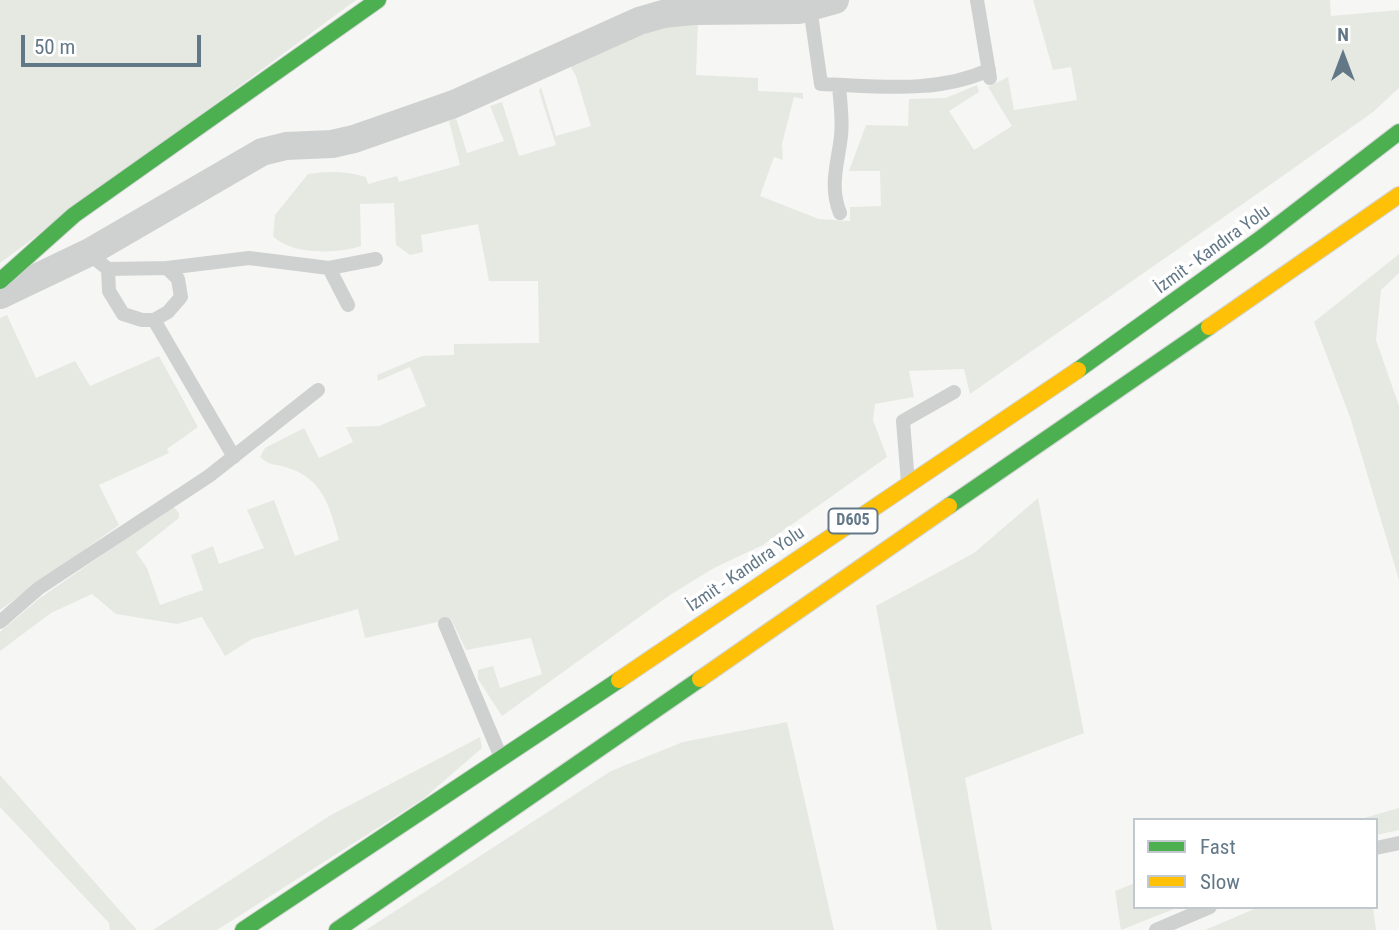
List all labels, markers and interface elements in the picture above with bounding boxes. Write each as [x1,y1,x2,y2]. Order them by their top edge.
scale bar [24,21,205,65]
north arrow [1308,21,1378,91]
text: N [1337,23,1349,46]
text: 50 m [34,35,75,59]
street label: İzmit - Kandıra Yolu [1151,201,1275,299]
road number: D605 [828,508,878,534]
street label: İzmit - Kandıra Yolu [683,523,809,617]
legend [1133,818,1378,909]
text: Fast [1200,835,1236,859]
text: Slow [1200,870,1240,894]

